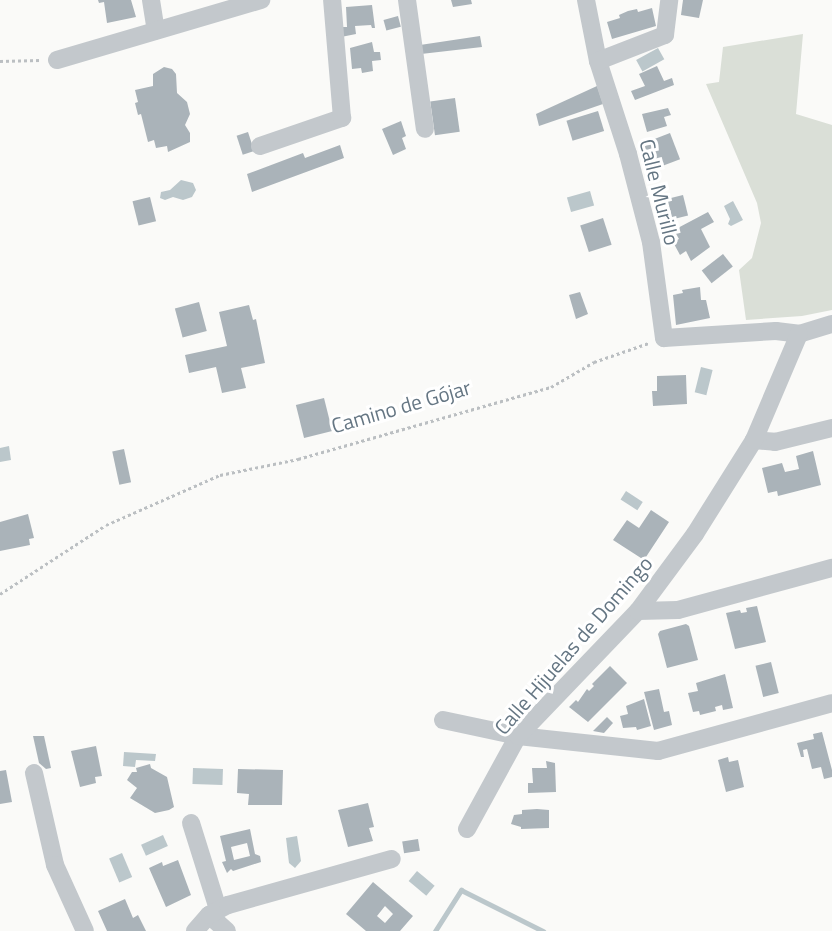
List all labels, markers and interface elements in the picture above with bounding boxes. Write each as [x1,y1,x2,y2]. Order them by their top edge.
street label: Calle Murillo [635,136,685,248]
street label: Camino de Gójar [328,374,474,438]
street label: Calle Hijuelas de Domingo [489,551,657,739]

